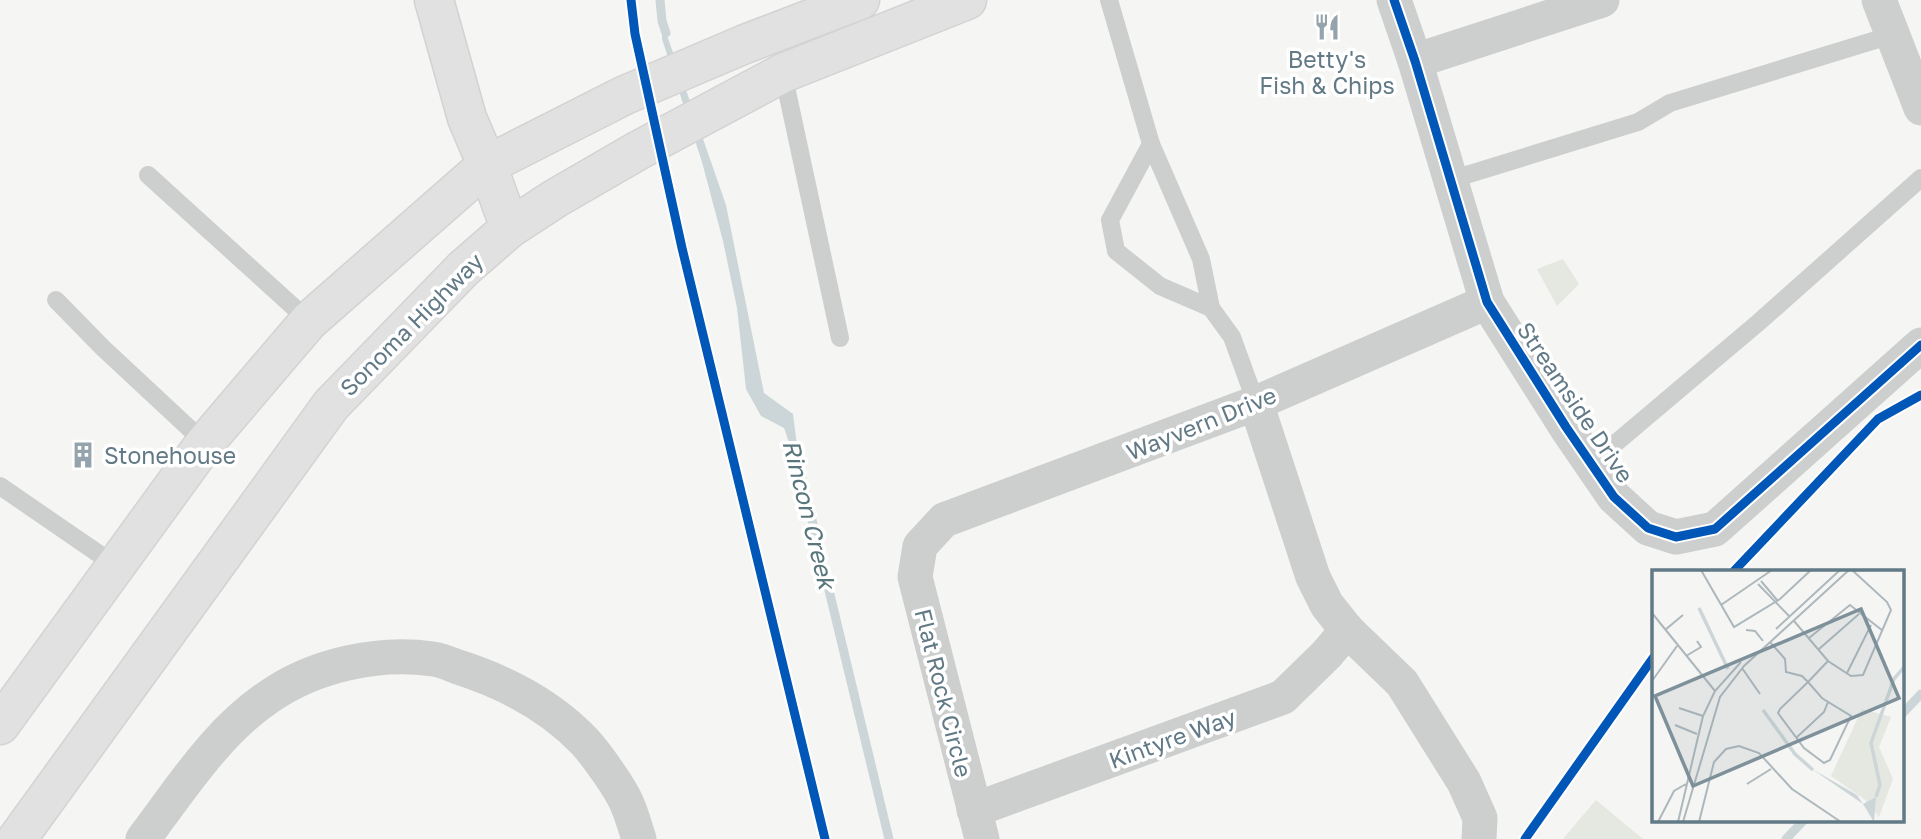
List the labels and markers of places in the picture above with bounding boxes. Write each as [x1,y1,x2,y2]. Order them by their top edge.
restaurant icon: Betty's Fish & Chips [1312,12,1342,42]
place label: Betty's Fish & Chips [1259,45,1395,99]
building icon: Stonehouse [68,440,98,470]
place label: Stonehouse [104,441,236,469]

